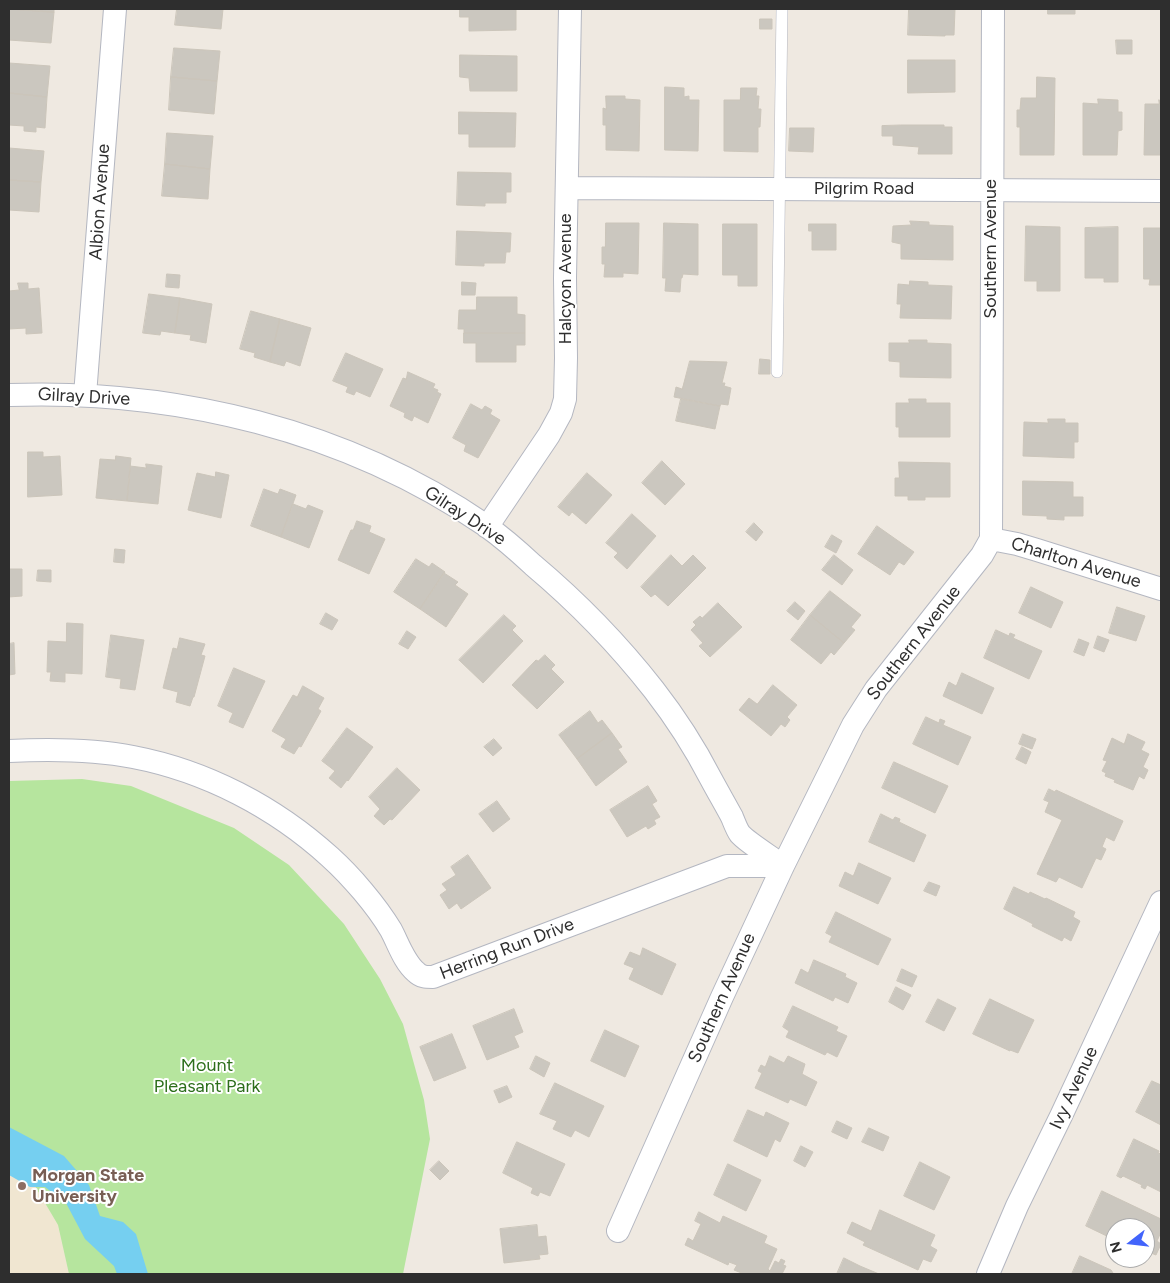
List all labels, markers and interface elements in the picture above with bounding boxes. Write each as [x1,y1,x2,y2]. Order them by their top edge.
street label: Albion Avenue [85,143,115,261]
street label: Pilgrim Road [814,178,914,200]
street label: Southern Avenue [980,179,1002,319]
street label: Halcyon Avenue [555,213,577,345]
street label: Gilray Drive [37,384,131,410]
street label: Gilray Drive [420,482,510,550]
street label: Charlton Avenue [1008,533,1144,593]
street label: Southern Avenue [862,581,966,705]
street label: Herring Run Drive [437,913,577,985]
street label: Southern Avenue [684,930,760,1066]
street label: Ivy Avenue [1045,1043,1103,1133]
park label: Mount Pleasant Park [154,1055,260,1098]
place label: Morgan State University [32,1165,144,1208]
marker: Morgan State University [16,1180,28,1192]
north arrow [1105,1218,1155,1268]
text: N [1106,1239,1126,1255]

